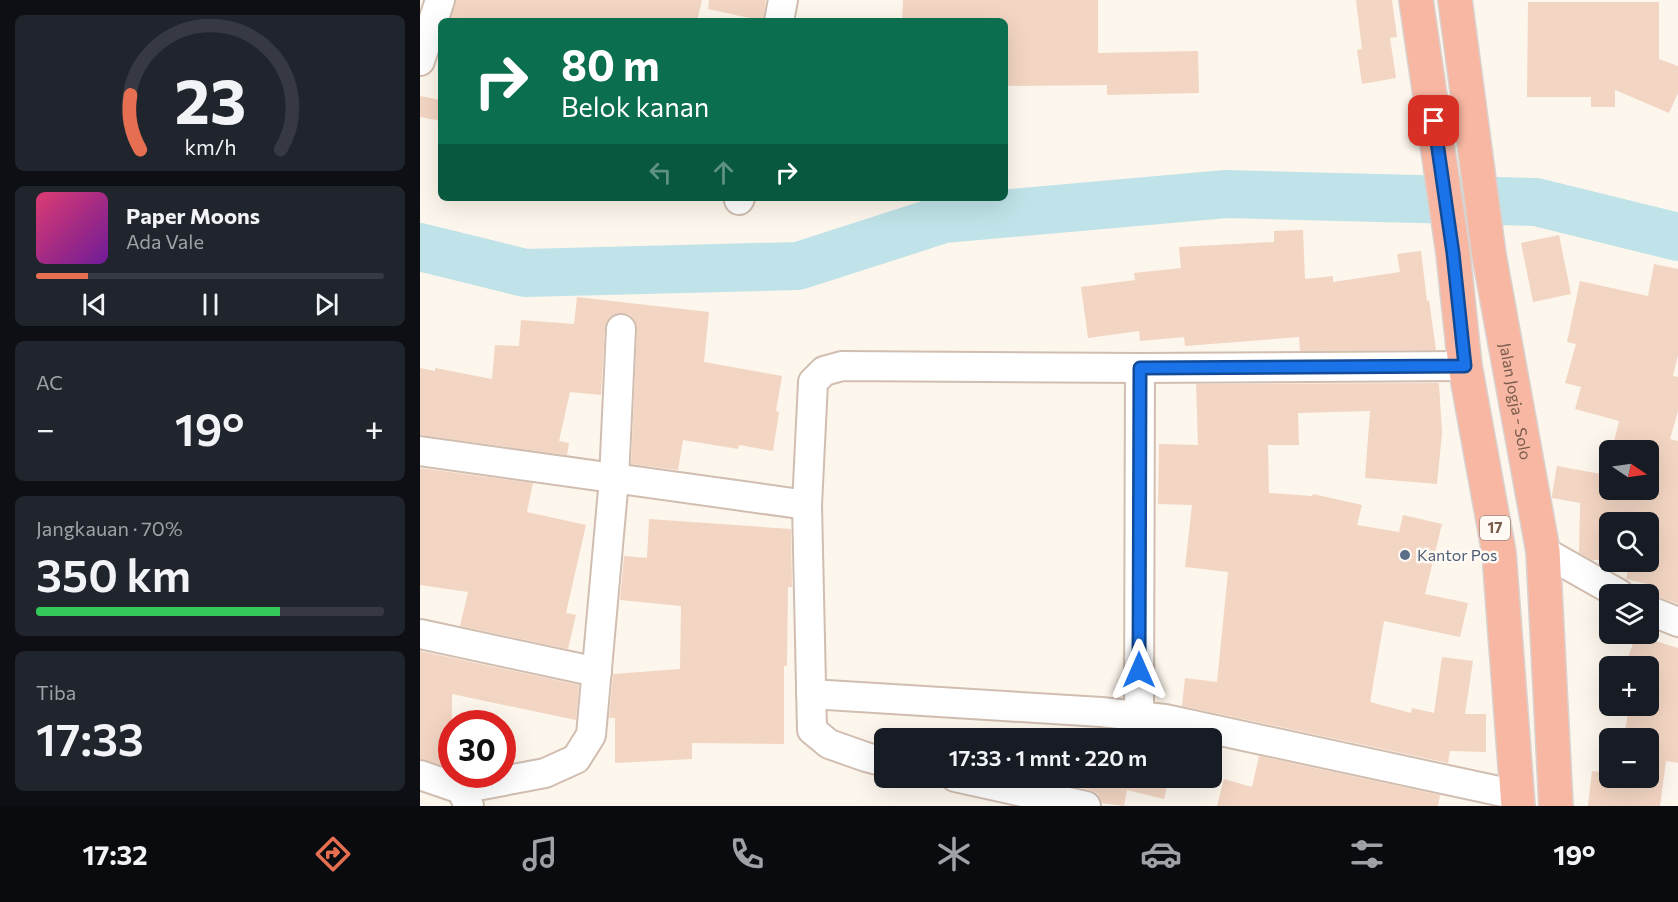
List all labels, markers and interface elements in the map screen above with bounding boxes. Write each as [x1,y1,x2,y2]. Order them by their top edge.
text: 80 m [561,38,660,90]
icon: right [462,42,540,120]
text: 23 [174,61,246,137]
text: Belok kanan [561,90,709,123]
pin [1408,95,1459,146]
icon: arrive [1417,104,1450,137]
text: km/h [184,133,236,159]
icon: left [644,156,677,189]
icon: ahead [707,156,740,189]
icon: right [770,156,803,189]
text: Paper Moons [126,202,260,229]
text: Ada Vale [126,229,204,253]
icon: previous [78,288,111,321]
icon: pause [194,288,227,321]
icon: next [310,288,343,321]
street label: Jalan Jogja - Solo [1496,341,1536,461]
text: AC [36,370,63,394]
text: 19° [175,400,244,455]
text: − [36,407,55,448]
text: + [365,407,384,448]
north arrow [1599,440,1659,500]
map controls [1599,440,1659,788]
button: search [1599,512,1659,572]
text: Jangkauan · 70% [36,516,183,540]
road number: 17 [1480,516,1510,540]
place label: Kantor Pos [1417,545,1497,564]
text: 350 km [36,546,191,601]
marker: Kantor Pos [1398,548,1412,562]
button: layers [1599,584,1659,644]
position arrow [1107,638,1171,702]
button: + [1599,656,1659,716]
text: Tiba [36,680,76,704]
text: 17:33 [36,710,144,765]
speed limit sign: 30 [438,710,516,788]
button: − [1599,728,1659,788]
text: 17:33 · 1 mnt · 220 m [949,744,1147,771]
icon: directions [312,833,354,875]
icon: music [519,833,561,875]
icon: phone [726,833,768,875]
icon: climate [933,833,975,875]
icon: car [1140,833,1182,875]
icon: filters [1346,833,1388,875]
text: 17:32 [82,838,148,871]
text: 19° [1553,838,1596,871]

